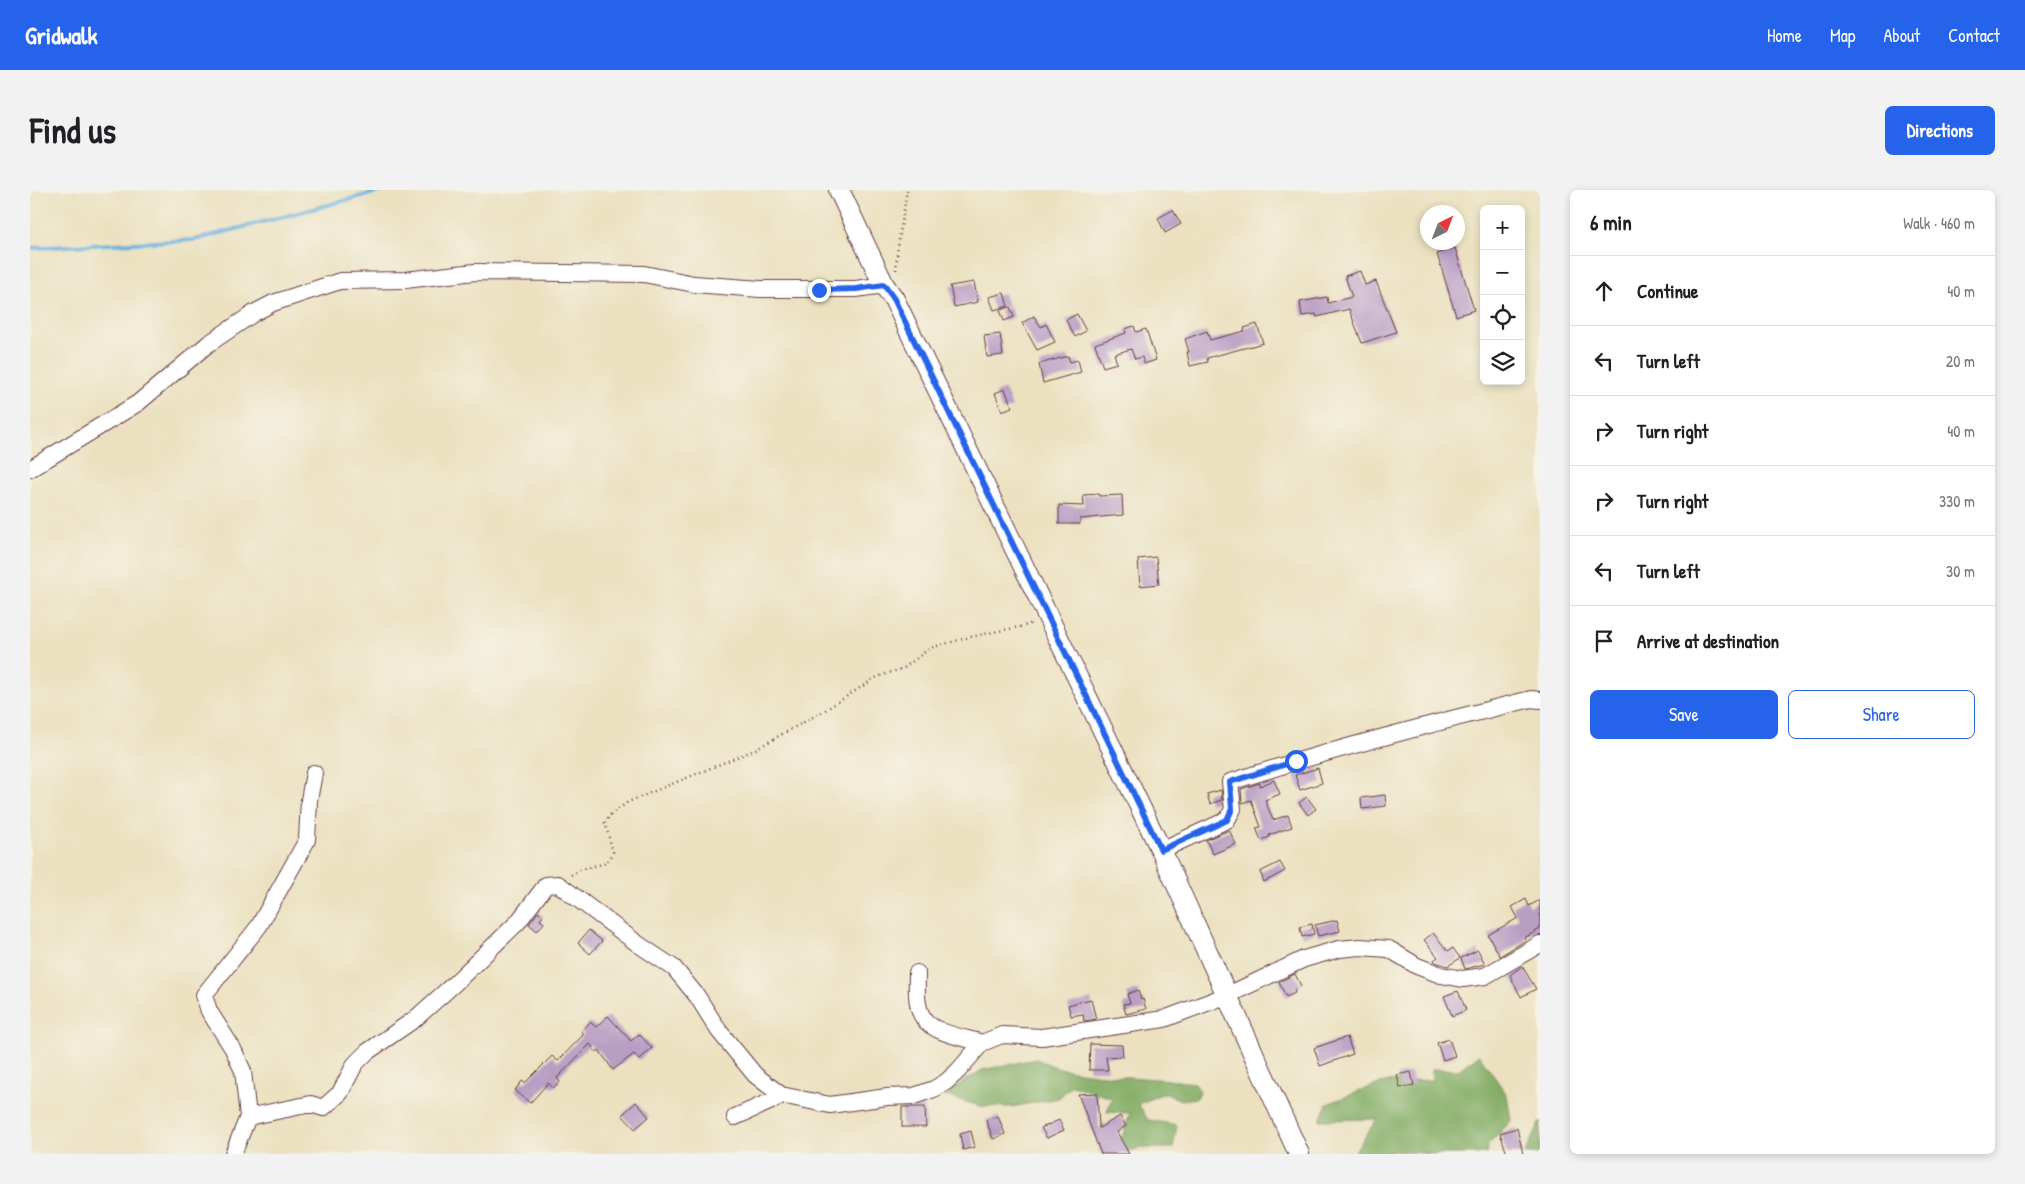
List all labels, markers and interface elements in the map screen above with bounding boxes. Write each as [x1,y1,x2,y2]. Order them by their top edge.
text: Gridwalk [25,19,97,51]
text: Home [1767,23,1802,48]
text: Map [1830,23,1855,48]
text: About [1883,23,1920,48]
text: Contact [1948,23,2000,48]
button: Directions [1885,106,1995,155]
text: Find us [30,107,116,154]
north arrow [1420,205,1465,250]
map controls [1480,205,1525,385]
button: + [1480,205,1525,250]
text: 6 min [1590,208,1632,237]
text: Walk · 460 m [1903,212,1975,234]
button: − [1480,250,1525,295]
icon: ahead [1590,277,1618,305]
text: Continue [1637,278,1698,304]
route end [808,279,831,302]
text: 40 m [1947,280,1975,302]
button: locate [1480,295,1525,340]
button: layers [1480,340,1525,385]
icon: left [1590,347,1618,375]
text: Turn left [1637,348,1700,374]
text: 20 m [1946,350,1975,372]
icon: right [1590,417,1618,445]
text: Turn right [1637,418,1708,444]
text: 40 m [1947,420,1975,442]
icon: right [1590,487,1618,515]
text: Turn right [1637,488,1708,514]
text: 330 m [1939,490,1975,512]
icon: left [1590,557,1618,585]
text: Turn left [1637,558,1700,584]
text: 30 m [1946,560,1975,582]
icon: arrive [1590,627,1618,655]
text: Arrive at destination [1637,628,1779,654]
button: Save [1590,690,1778,739]
button: Share [1788,690,1975,739]
route start [1285,750,1308,773]

